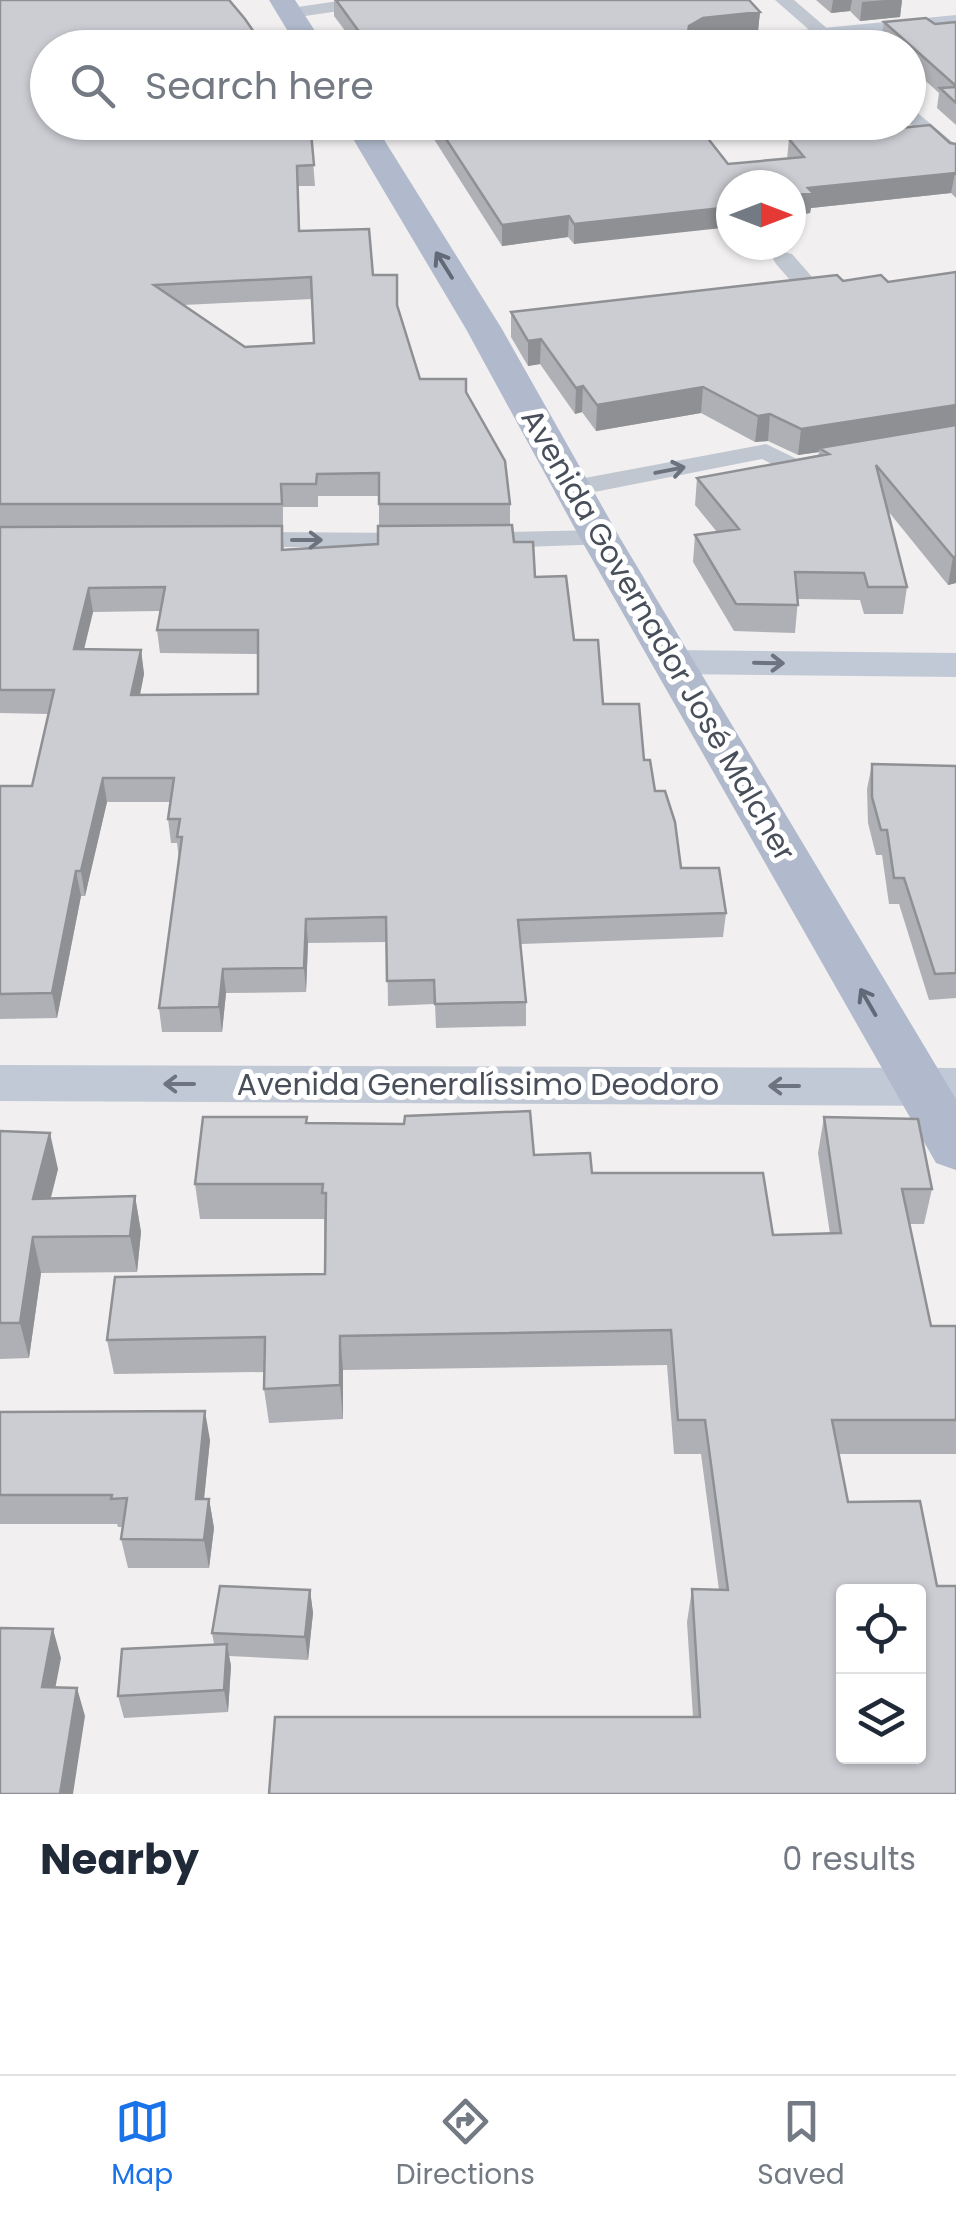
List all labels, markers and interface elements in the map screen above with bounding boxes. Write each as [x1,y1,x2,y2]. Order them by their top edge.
search box [30,30,926,140]
icon: search [65,58,120,113]
text: Search here [145,59,374,112]
north arrow [716,170,806,260]
one-way arrow [434,251,455,280]
street label: Avenida Governador José Malcher [511,400,806,869]
one-way arrow [653,459,685,478]
one-way arrow [290,530,323,550]
one-way arrow [752,654,785,672]
one-way arrow [858,988,878,1017]
street label: Avenida Generalíssimo Deodoro [237,1063,719,1106]
one-way arrow [163,1074,195,1093]
one-way arrow [768,1076,800,1096]
map controls [836,1584,926,1764]
button: locate [836,1584,926,1674]
button: layers [836,1674,926,1764]
text: Nearby [40,1830,199,1889]
text: 0 results [782,1836,916,1881]
tab: Map [111,2094,173,2196]
tab: Directions [396,2094,535,2196]
tab: Saved [757,2094,845,2196]

